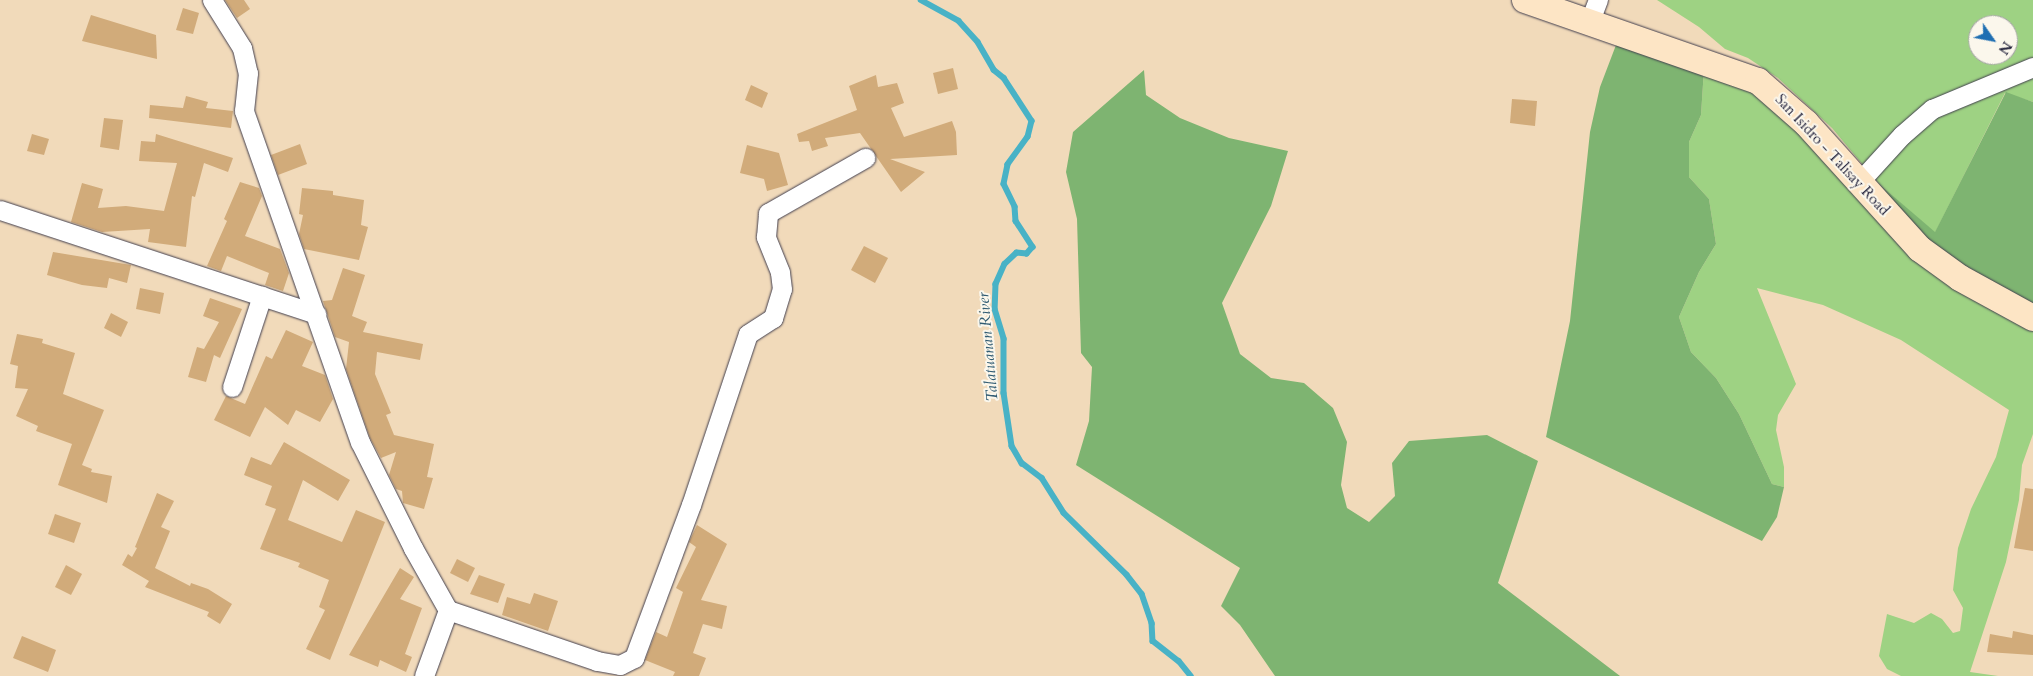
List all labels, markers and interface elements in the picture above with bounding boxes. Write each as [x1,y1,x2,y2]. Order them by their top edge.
north arrow [1968,15,2018,65]
text: N [1994,38,2016,58]
street label: San Isidro - Talisay Road [1771,91,1893,219]
water label: Talatuanan River [974,292,1002,402]

